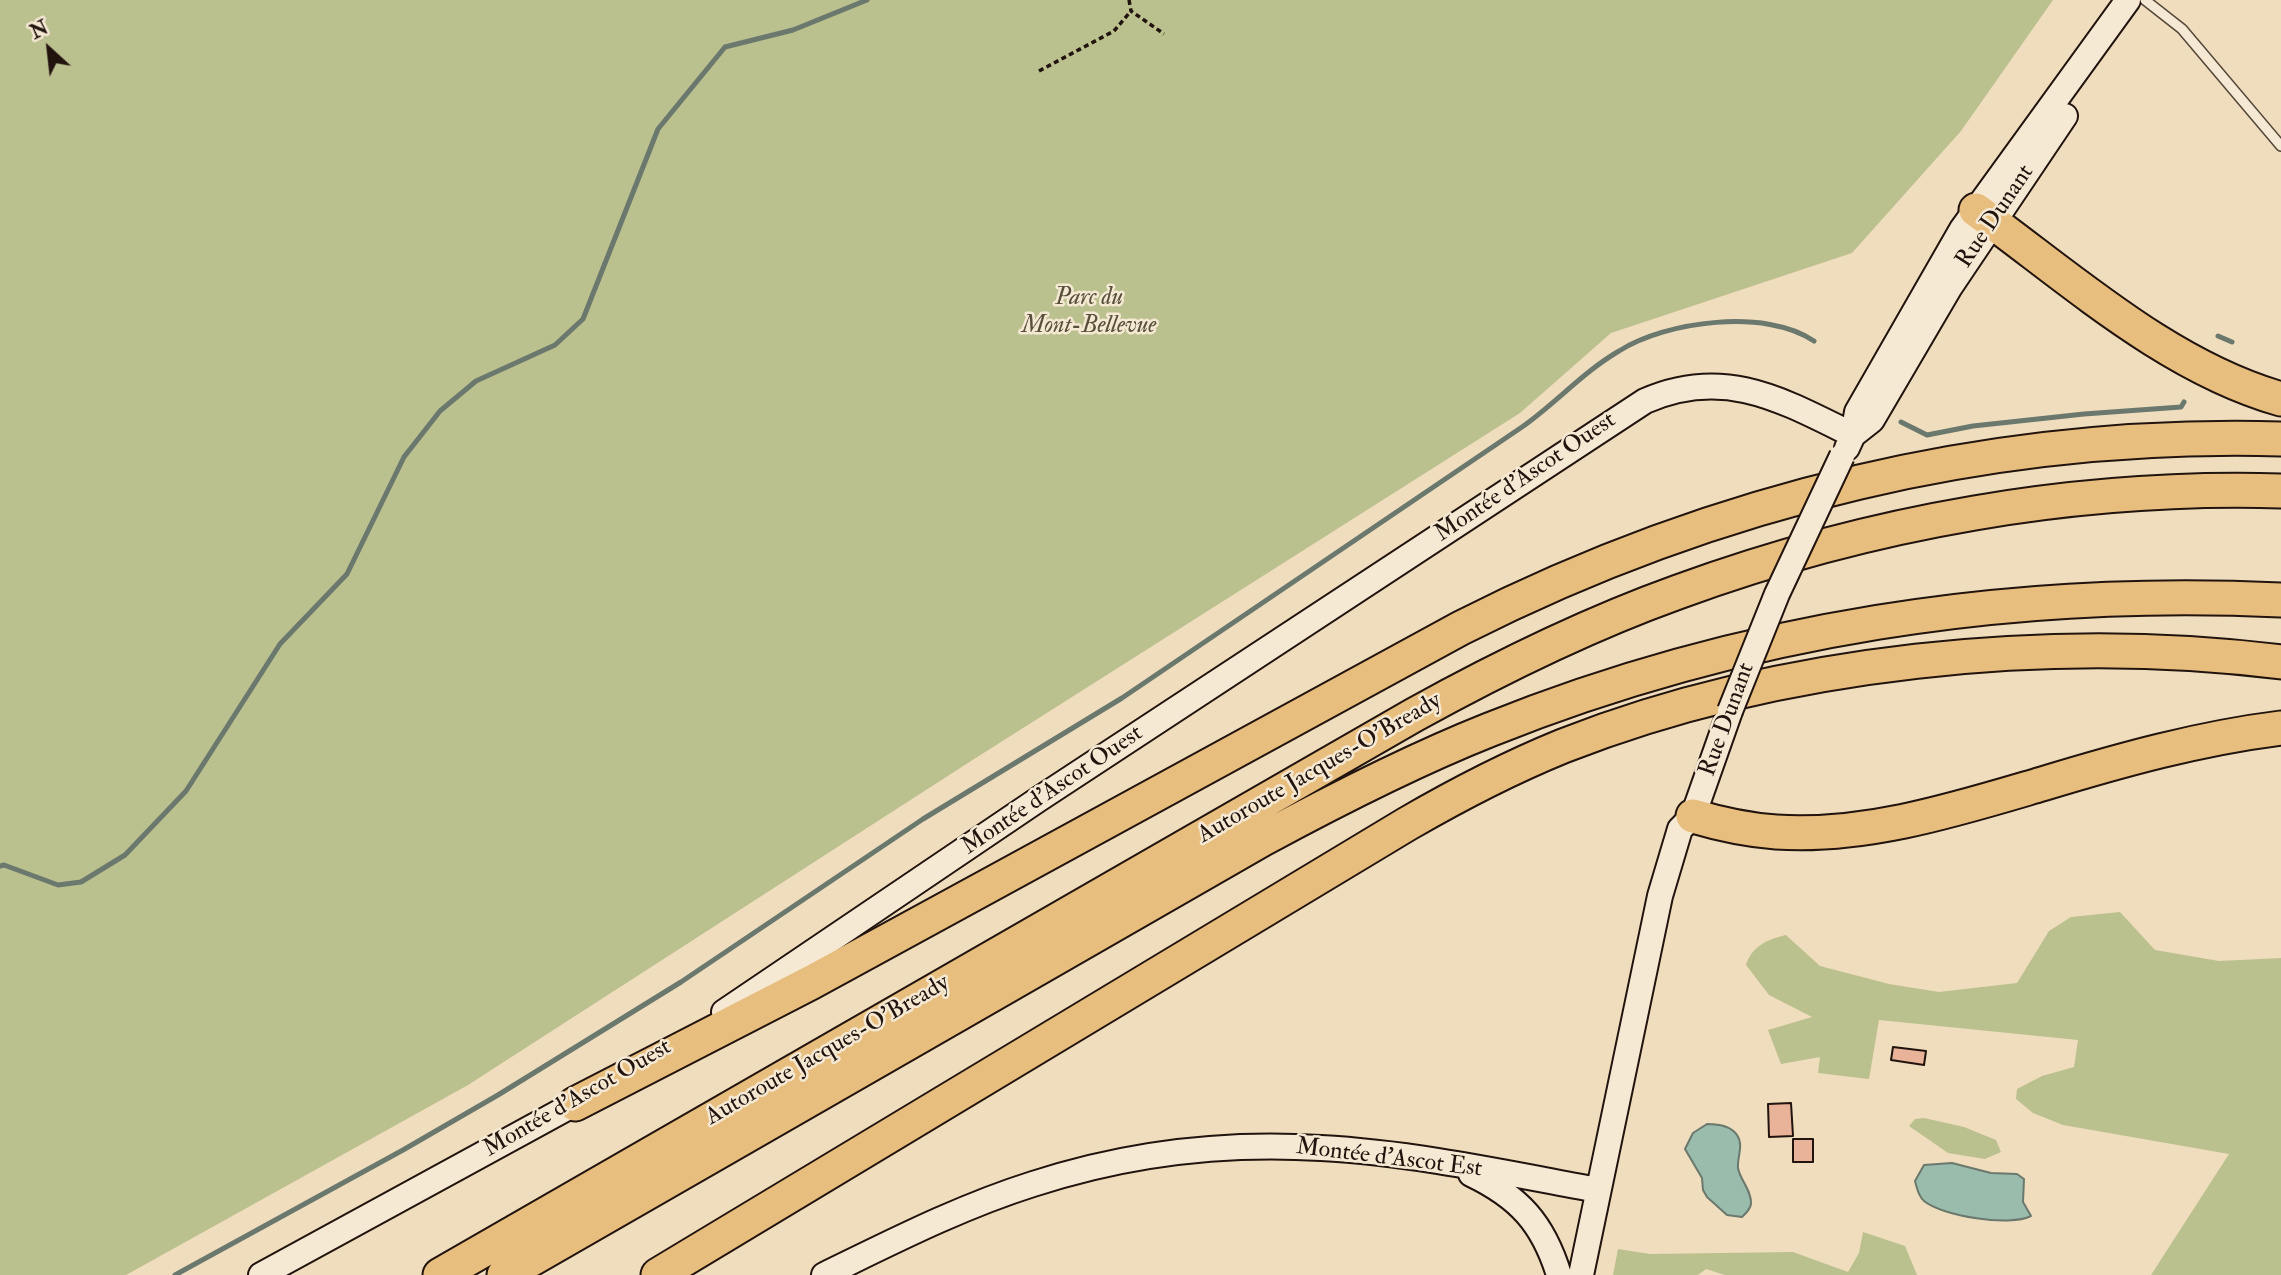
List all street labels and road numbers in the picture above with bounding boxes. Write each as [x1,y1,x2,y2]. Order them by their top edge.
street label: Rue Dunant [1951,160,2041,274]
street label: Montée d'Ascot Ouest [1430,407,1622,549]
street label: Rue Dunant [1694,659,1762,781]
street label: Autoroute Jacques-O'Bready [1193,687,1447,851]
street label: Montée d'Ascot Ouest [957,720,1149,862]
street label: Autoroute Jacques-O'Bready [701,969,955,1133]
street label: Montée d'Ascot Ouest [479,1034,677,1164]
street label: Montée d'Ascot Est [1294,1133,1484,1185]

